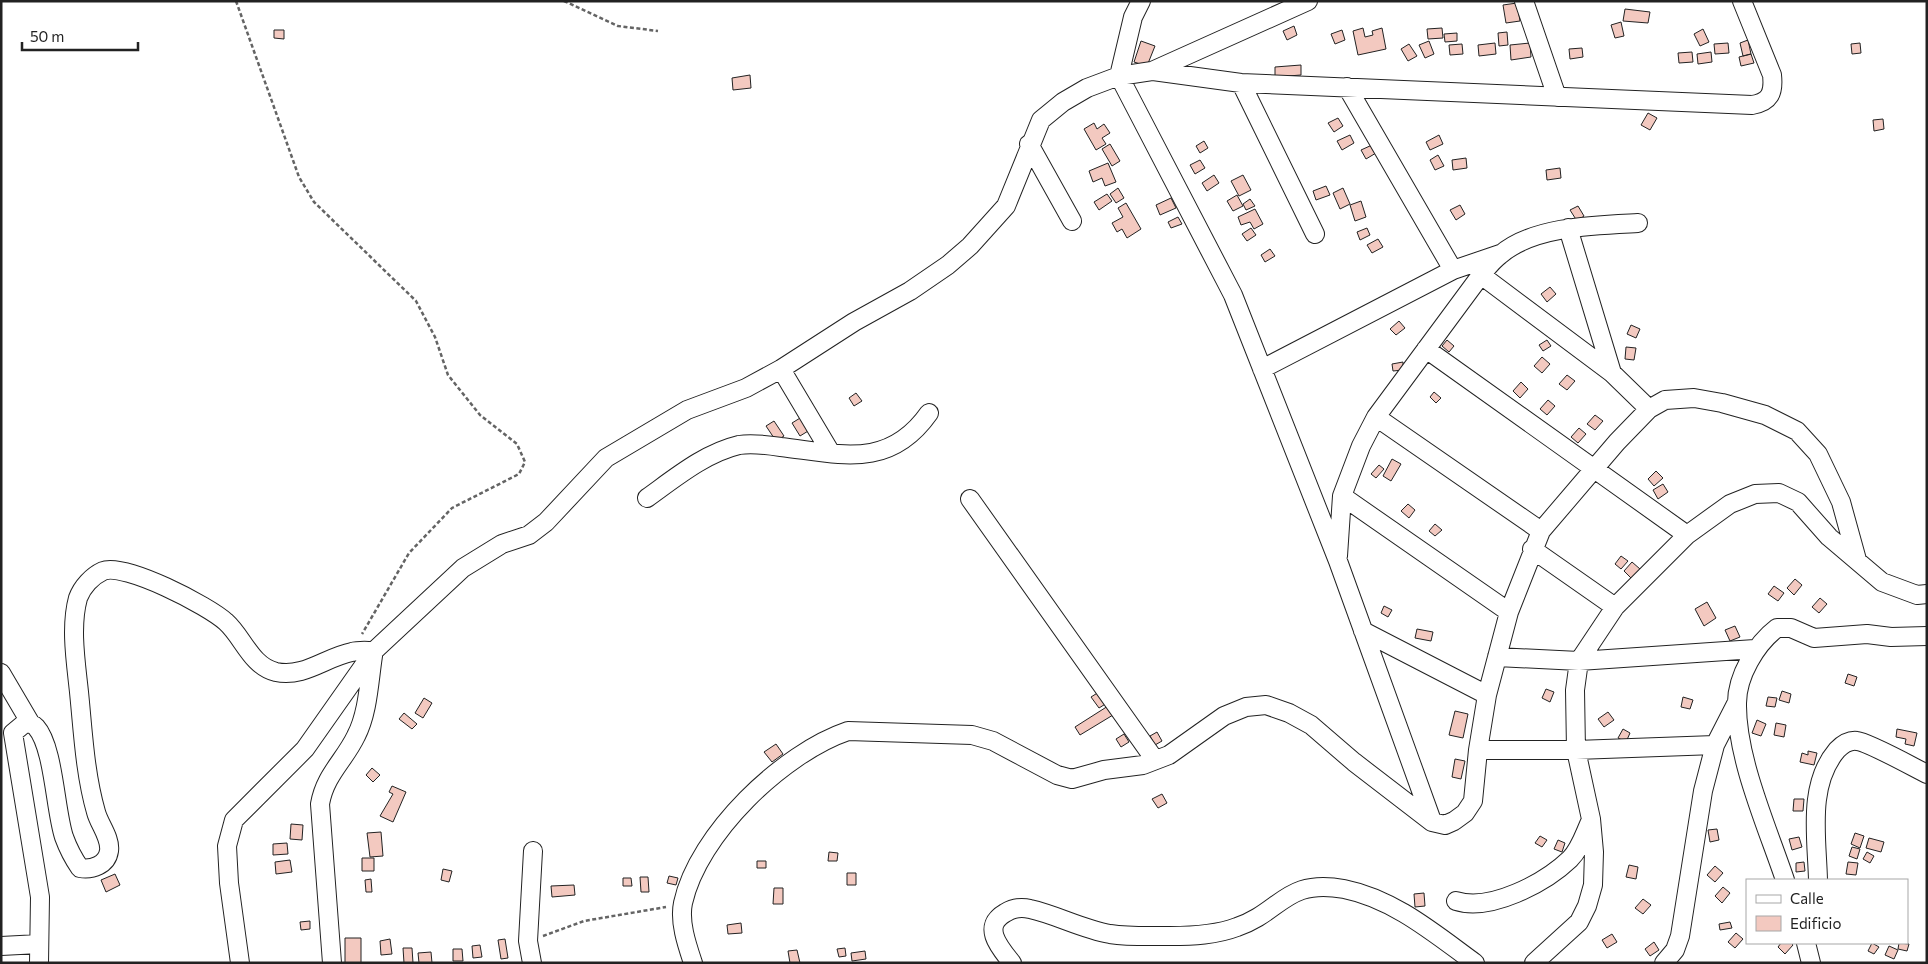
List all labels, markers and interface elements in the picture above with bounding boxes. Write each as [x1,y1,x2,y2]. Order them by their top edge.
scale bar [22,20,139,52]
text: 50 m [30,27,64,45]
legend [1746,879,1908,944]
text: Calle [1790,889,1824,907]
text: Edificio [1790,914,1841,932]

